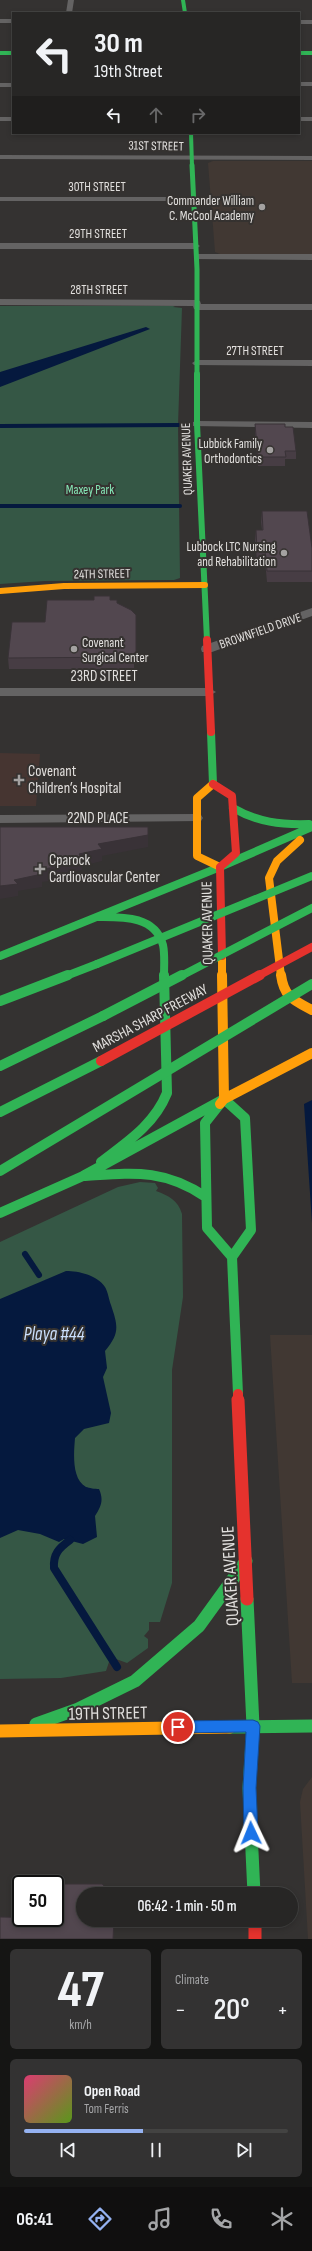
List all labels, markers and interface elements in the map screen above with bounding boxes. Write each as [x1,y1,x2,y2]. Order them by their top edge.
text: 30 m [94,27,143,60]
icon: left [28,28,80,80]
text: 19th Street [94,61,162,82]
icon: left [103,104,125,126]
icon: ahead [145,104,167,126]
icon: right [187,104,209,126]
street label: 31ST STREET [128,138,184,154]
street label: 30TH STREET [68,179,126,195]
place label: Commander William C. McCool Academy [167,193,254,224]
marker: Commander William C. McCool Academy [257,202,267,212]
street label: 29TH STREET [69,226,127,242]
street label: 28TH STREET [70,282,128,298]
street label: 27TH STREET [226,343,284,359]
street label: QUAKER AVENUE [178,423,196,495]
place label: Lubbick Family Orthodontics [198,436,262,467]
marker: Lubbick Family Orthodontics [265,445,275,455]
park label: Maxey Park [66,482,114,498]
place label: Lubbock LTC Nursing and Rehabilitation [187,539,276,570]
marker: Lubbock LTC Nursing and Rehabilitation [279,548,289,558]
street label: 24TH STREET [74,566,131,582]
street label: BROWNFIELD DRIVE [217,609,303,652]
place label: Covenant Surgical Center [82,635,149,666]
marker: Covenant Surgical Center [69,644,79,654]
street label: 23RD STREET [71,667,137,686]
place label: Covenant Children’s Hospital [28,762,121,798]
marker: Covenant Children’s Hospital [13,774,25,786]
street label: 22ND PLACE [67,809,129,828]
place label: Cparock Cardiovascular Center [49,851,160,887]
marker: Cparock Cardiovascular Center [34,863,46,875]
street label: QUAKER AVENUE [197,881,218,965]
street label: MARSHA SHARP FREEWAY [89,980,212,1057]
water label: Playa #44 [24,1323,85,1346]
street label: QUAKER AVENUE [217,1525,244,1627]
street label: 19TH STREET [68,1702,148,1725]
pin [161,1710,195,1744]
icon: arrive [167,1716,189,1738]
position arrow [230,1812,272,1854]
speed limit sign: 50 [12,1875,64,1927]
text: 06:42 · 1 min · 50 m [138,1897,236,1916]
text: 47 [57,1959,104,2022]
text: Climate [175,1972,209,1988]
text: 20° [214,1992,249,2028]
text: − [175,1997,186,2024]
text: + [277,1997,288,2024]
text: km/h [69,2017,92,2033]
text: Open Road [84,2082,140,2101]
text: Tom Ferris [84,2101,129,2117]
icon: previous [57,2139,79,2161]
icon: pause [145,2139,167,2161]
icon: next [233,2139,255,2161]
icon: directions [86,2205,114,2233]
icon: music [146,2205,174,2233]
icon: phone [207,2205,235,2233]
icon: climate [268,2205,296,2233]
text: 06:41 [16,2209,53,2230]

